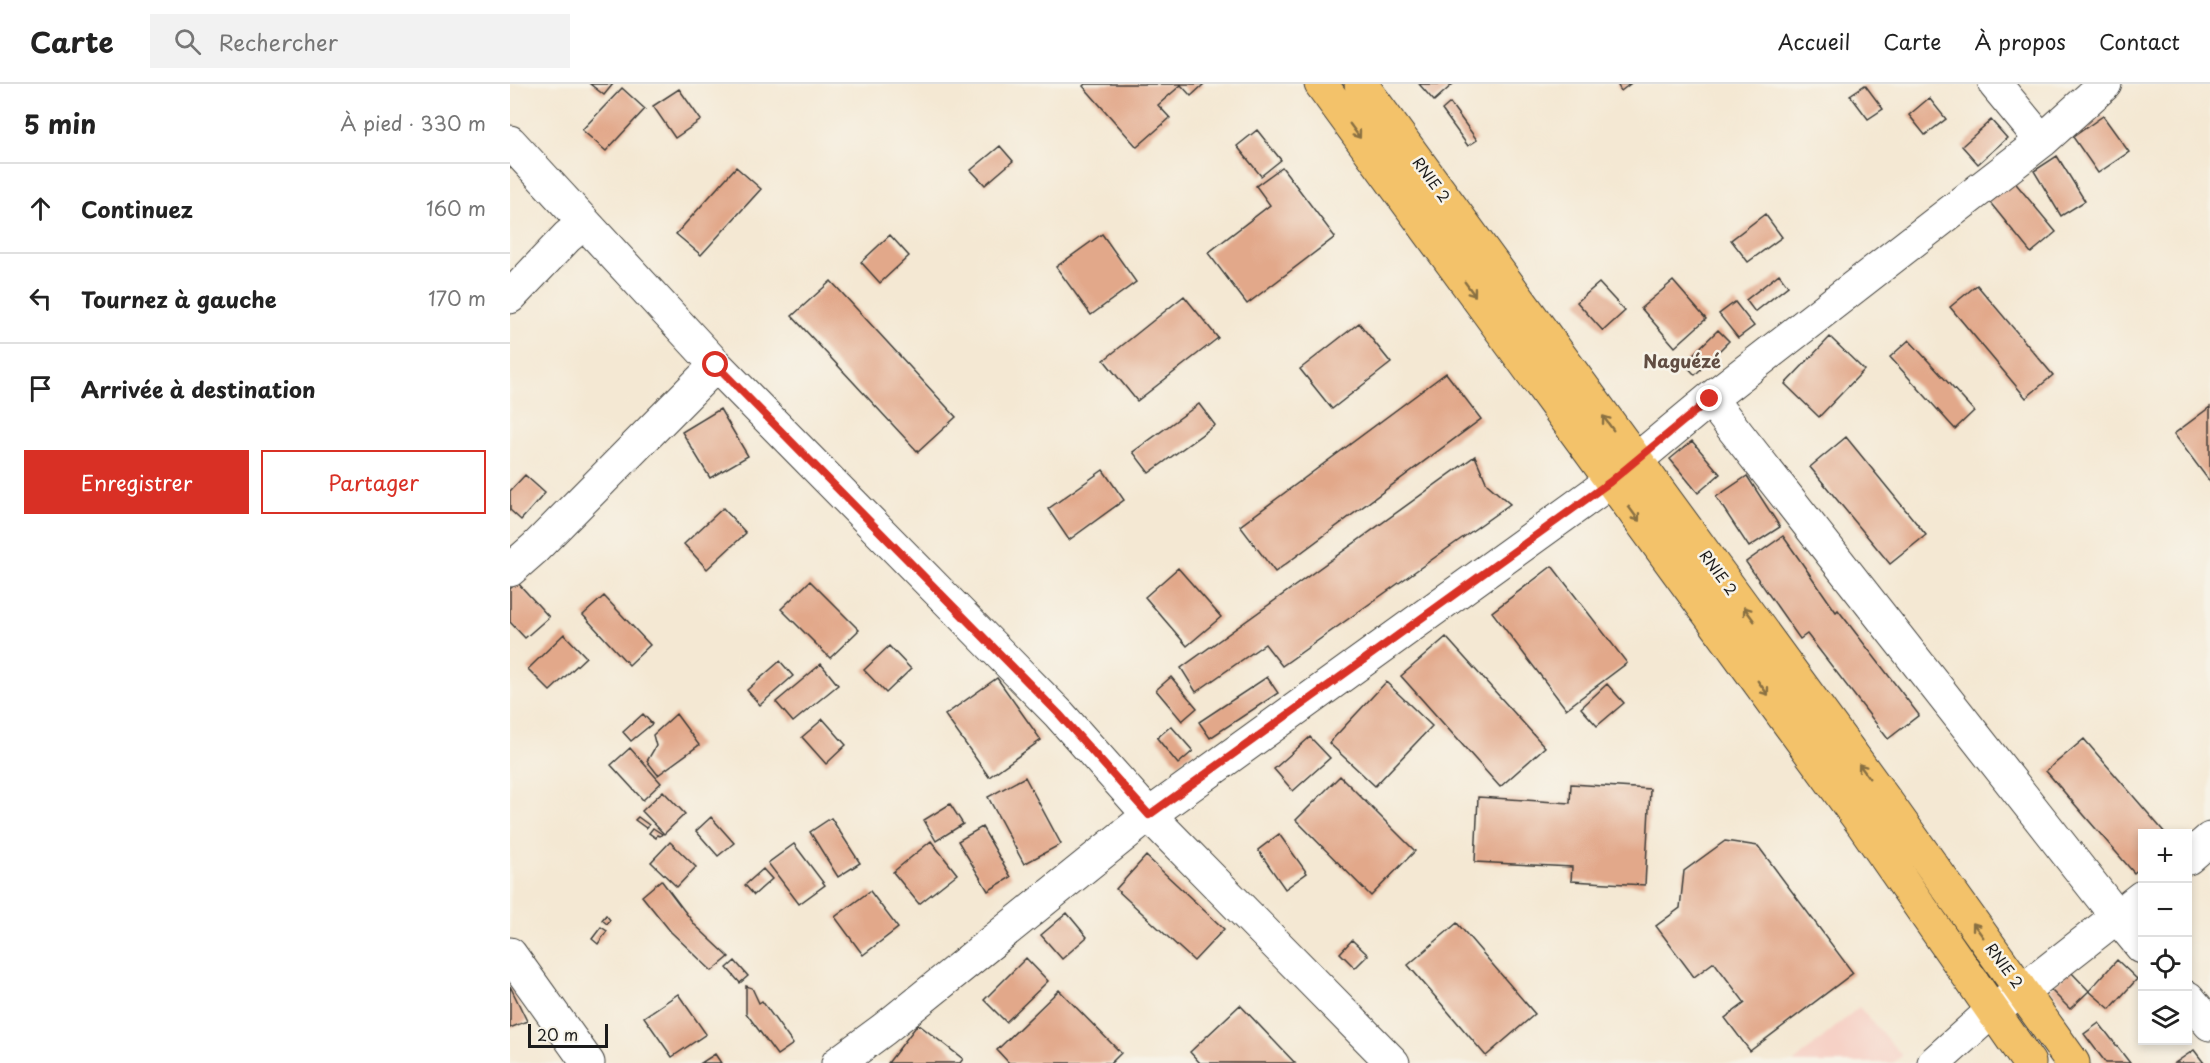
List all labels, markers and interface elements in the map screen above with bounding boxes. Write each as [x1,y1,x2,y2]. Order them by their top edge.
search box [150,14,570,68]
text: Carte [30,20,114,63]
icon: search [171,25,204,58]
text: Rechercher [219,25,338,58]
text: Accueil [1778,25,1850,57]
text: Carte [1883,25,1941,57]
text: À propos [1974,25,2066,57]
text: Contact [2099,25,2180,57]
text: 5 min [24,104,96,143]
text: À pied · 330 m [340,108,486,138]
one-way arrow [1349,123,1362,139]
street label: RNIE 2 [1408,152,1457,207]
icon: ahead [24,192,57,225]
text: Continuez [81,192,193,225]
text: 160 m [426,193,486,223]
one-way arrow [1463,281,1476,297]
icon: left [24,282,57,315]
text: Tournez à gauche [81,282,277,315]
text: 170 m [428,283,486,313]
district label: Naguézé [1643,347,1721,374]
route start [702,351,728,377]
icon: arrive [24,372,57,405]
text: Arrivée à destination [81,372,315,405]
route end [1696,385,1722,411]
one-way arrow [1602,416,1614,432]
button: Enregistrer [24,450,249,514]
button: Partager [261,450,486,514]
one-way arrow [1628,506,1641,522]
street label: RNIE 2 [1695,545,1744,600]
one-way arrow [1742,607,1755,623]
one-way arrow [1756,680,1769,696]
one-way arrow [1858,764,1870,780]
map controls [2138,829,2192,1045]
button: + [2138,829,2192,883]
button: − [2138,883,2192,937]
one-way arrow [1972,922,1984,938]
button: locate [2138,937,2192,991]
street label: RNIE 2 [1981,938,2030,993]
button: layers [2138,991,2192,1045]
scale bar [528,1021,608,1048]
text: 20 m [537,1022,578,1046]

